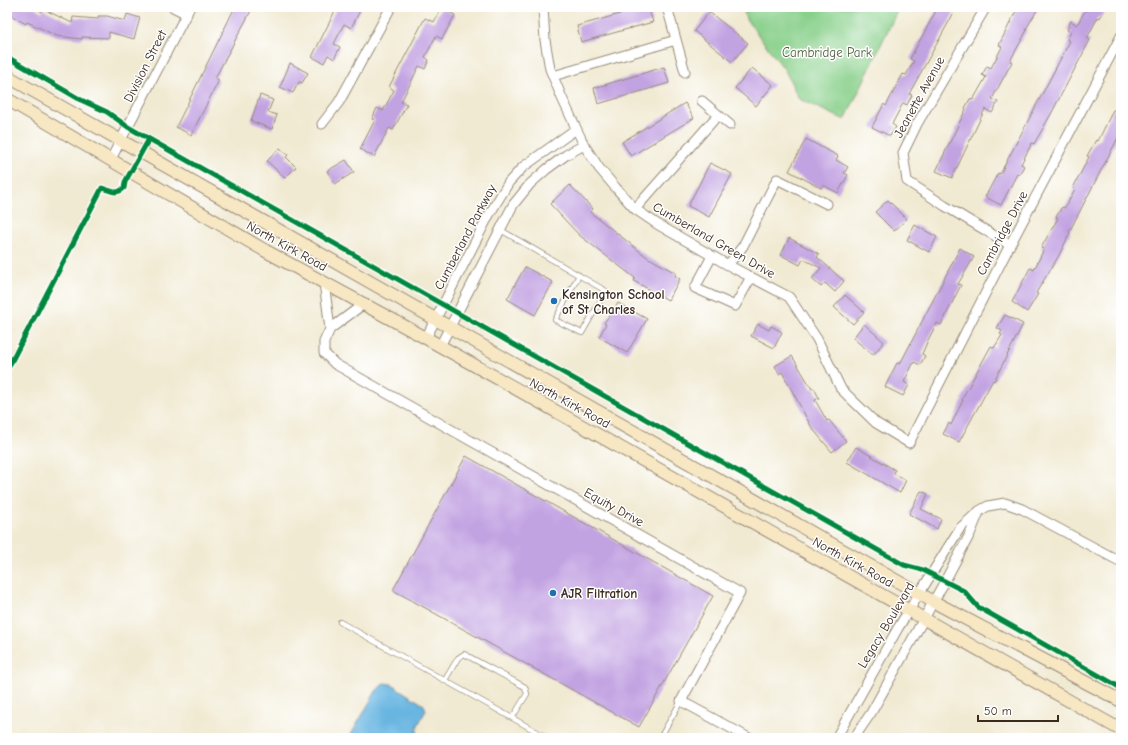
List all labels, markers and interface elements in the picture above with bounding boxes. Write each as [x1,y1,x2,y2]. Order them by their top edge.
street label: Division Street [120,26,170,105]
park label: Cambridge Park [782,45,873,60]
street label: Jeanette Avenue [891,53,948,140]
street label: Cumberland Parkway [431,182,499,292]
street label: Cambridge Drive [974,188,1031,278]
street label: Cumberland Green Drive [650,199,778,281]
street label: North Kirk Road [244,218,330,274]
place label: Kensington School of St Charles [562,287,665,317]
marker: Kensington School of St Charles [549,296,559,306]
street label: North Kirk Road [527,375,613,431]
street label: Equity Drive [582,484,647,530]
street label: North Kirk Road [810,534,896,590]
street label: Legacy Boulevard [855,579,917,671]
place label: AJR Filtration [561,586,637,601]
marker: AJR Filtration [548,588,558,598]
scale bar [978,697,1058,723]
text: 50 m [984,704,1012,718]

